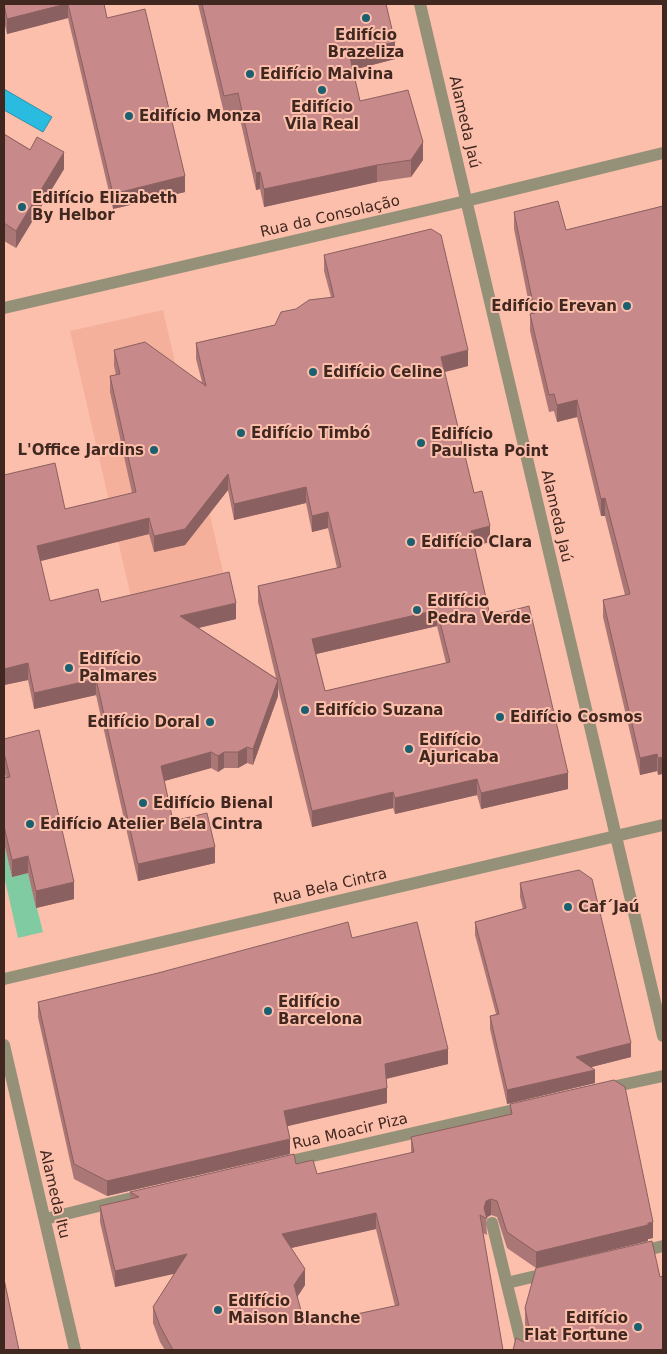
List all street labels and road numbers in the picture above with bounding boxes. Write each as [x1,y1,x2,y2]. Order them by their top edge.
street label: Alameda Jaú [446,74,484,170]
street label: Rua da Consolação [258,191,402,241]
street label: Alameda Jaú [538,468,576,564]
street label: Rua Bela Cintra [271,864,389,908]
street label: Rua Moacir Piza [291,1109,409,1153]
street label: Alameda Itu [36,1148,74,1240]

